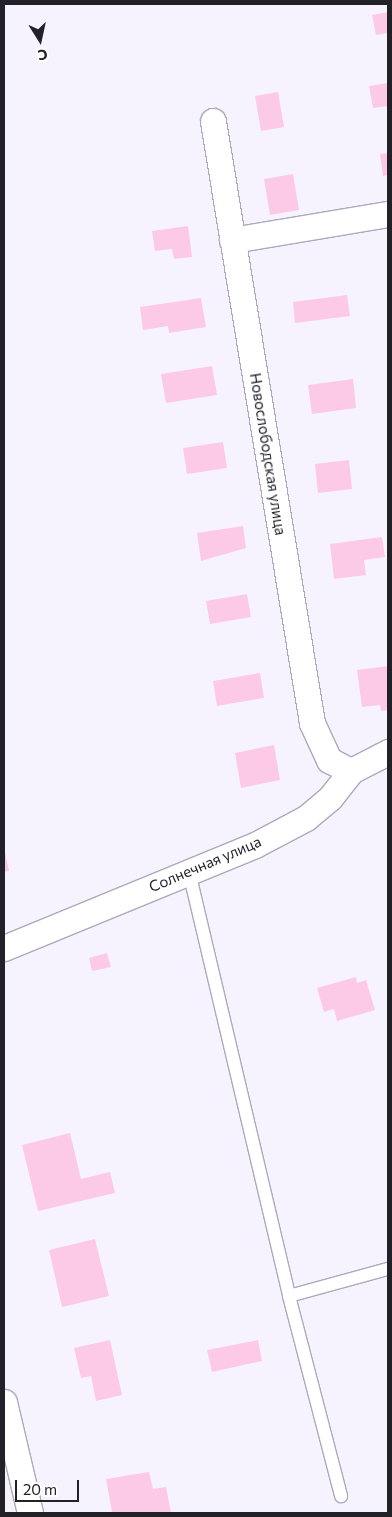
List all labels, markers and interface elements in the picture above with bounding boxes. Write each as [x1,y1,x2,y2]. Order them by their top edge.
north arrow [15,15,65,65]
text: С [37,46,49,64]
street label: Новослободская улица [246,372,290,536]
street label: Солнечная улица [146,832,264,896]
scale bar [18,1470,81,1502]
text: 20 m [23,1480,57,1498]

